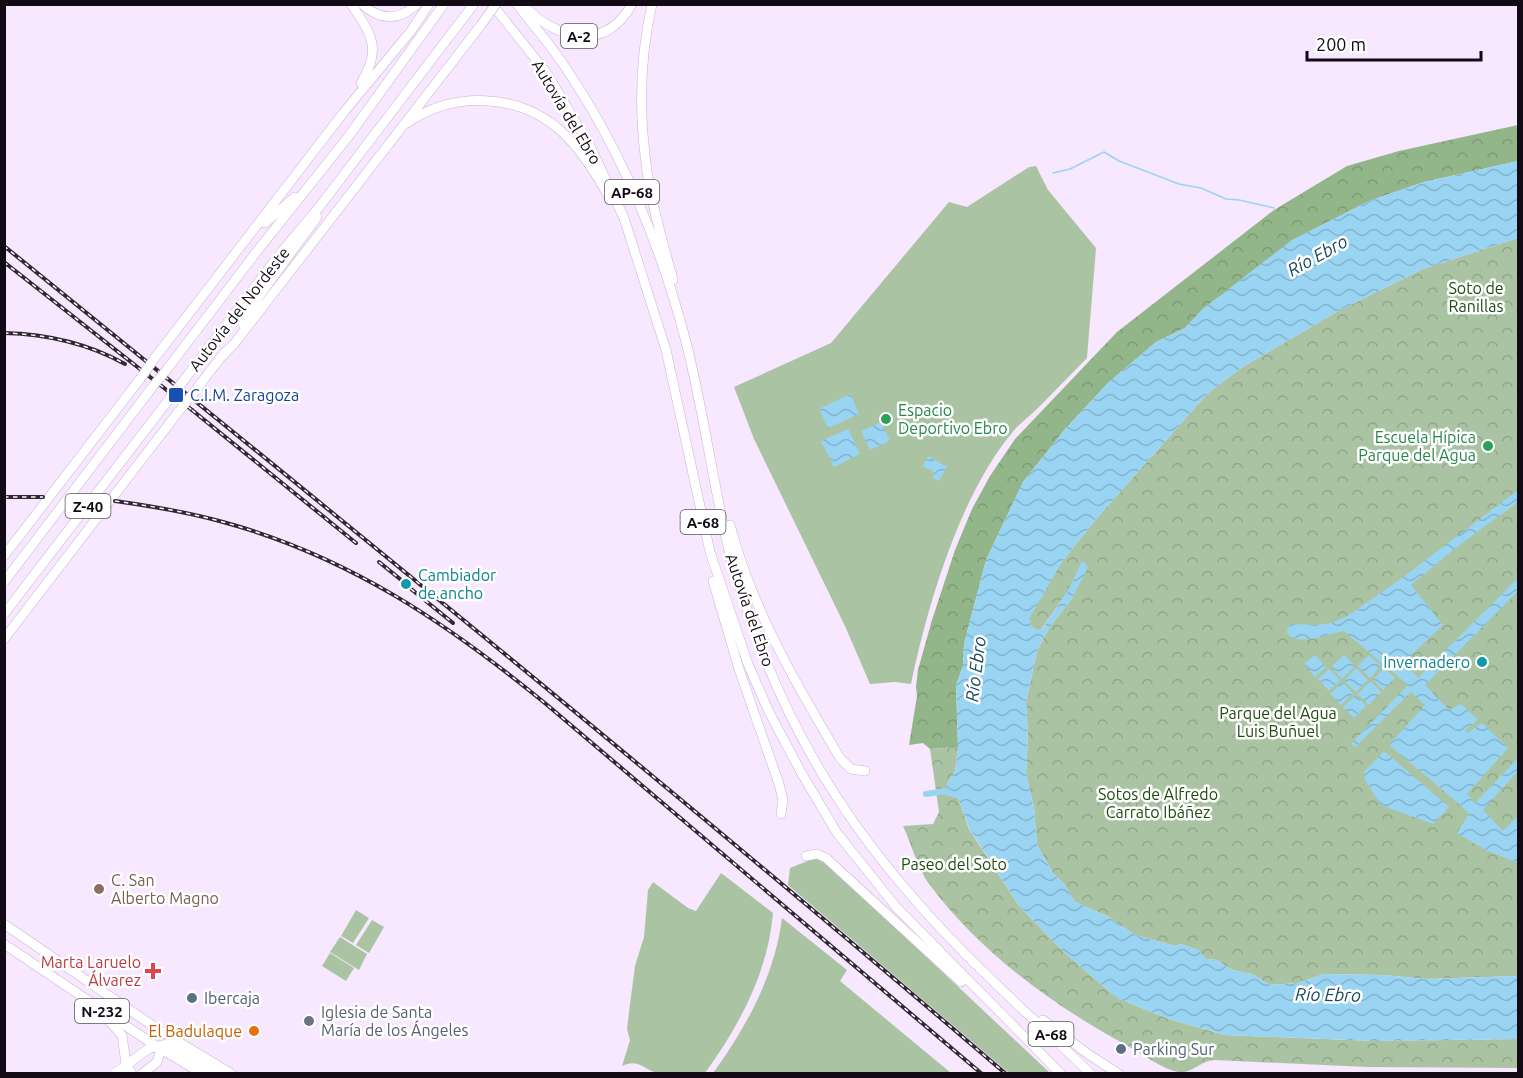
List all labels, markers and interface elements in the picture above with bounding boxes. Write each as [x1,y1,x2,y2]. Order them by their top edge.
road number: A-2 [561,24,597,48]
scale bar [1307,24,1481,62]
text: 200 m [1316,34,1366,54]
street label: Autovía del Ebro [529,57,605,167]
road number: AP-68 [605,180,659,204]
water label: Río Ebro [1283,230,1351,280]
street label: Autovía del Nordeste [185,244,293,374]
park label: Soto de Ranillas [1448,279,1504,315]
marker: C.I.M. Zaragoza [167,386,185,404]
place label: C.I.M. Zaragoza [190,386,299,404]
place label: Espacio Deportivo Ebro [898,401,1008,437]
marker: Espacio Deportivo Ebro [879,412,893,426]
place label: Escuela Hípica Parque del Agua [1358,428,1476,464]
marker: Escuela Hípica Parque del Agua [1481,439,1495,453]
road number: Z-40 [66,494,110,518]
road number: A-68 [680,510,726,534]
street label: Autovía del Ebro [722,551,778,669]
place label: Cambiador de ancho [418,566,496,602]
marker: Cambiador de ancho [399,577,413,591]
water label: Río Ebro [961,635,989,703]
place label: Invernadero [1383,653,1470,671]
marker: Invernadero [1475,655,1489,669]
park label: Parque del Agua Luis Buñuel [1219,704,1337,740]
park label: Sotos de Alfredo Carrato Ibáñez [1098,785,1218,821]
park label: Paseo del Soto [901,855,1007,873]
place label: C. San Alberto Magno [111,871,219,907]
marker: C. San Alberto Magno [92,882,106,896]
place label: Marta Laruelo Álvarez [41,953,141,989]
marker: Marta Laruelo Álvarez [146,964,160,978]
water label: Río Ebro [1295,983,1361,1005]
place label: Ibercaja [204,989,260,1007]
marker: Ibercaja [185,991,199,1005]
road number: N-232 [75,999,129,1023]
place label: Iglesia de Santa María de los Ángeles [321,1003,469,1039]
marker: Iglesia de Santa María de los Ángeles [302,1014,316,1028]
place label: El Badulaque [149,1022,242,1040]
road number: A-68 [1028,1022,1074,1046]
marker: El Badulaque [247,1024,261,1038]
place label: Parking Sur [1133,1040,1214,1058]
marker: Parking Sur [1114,1042,1128,1056]

